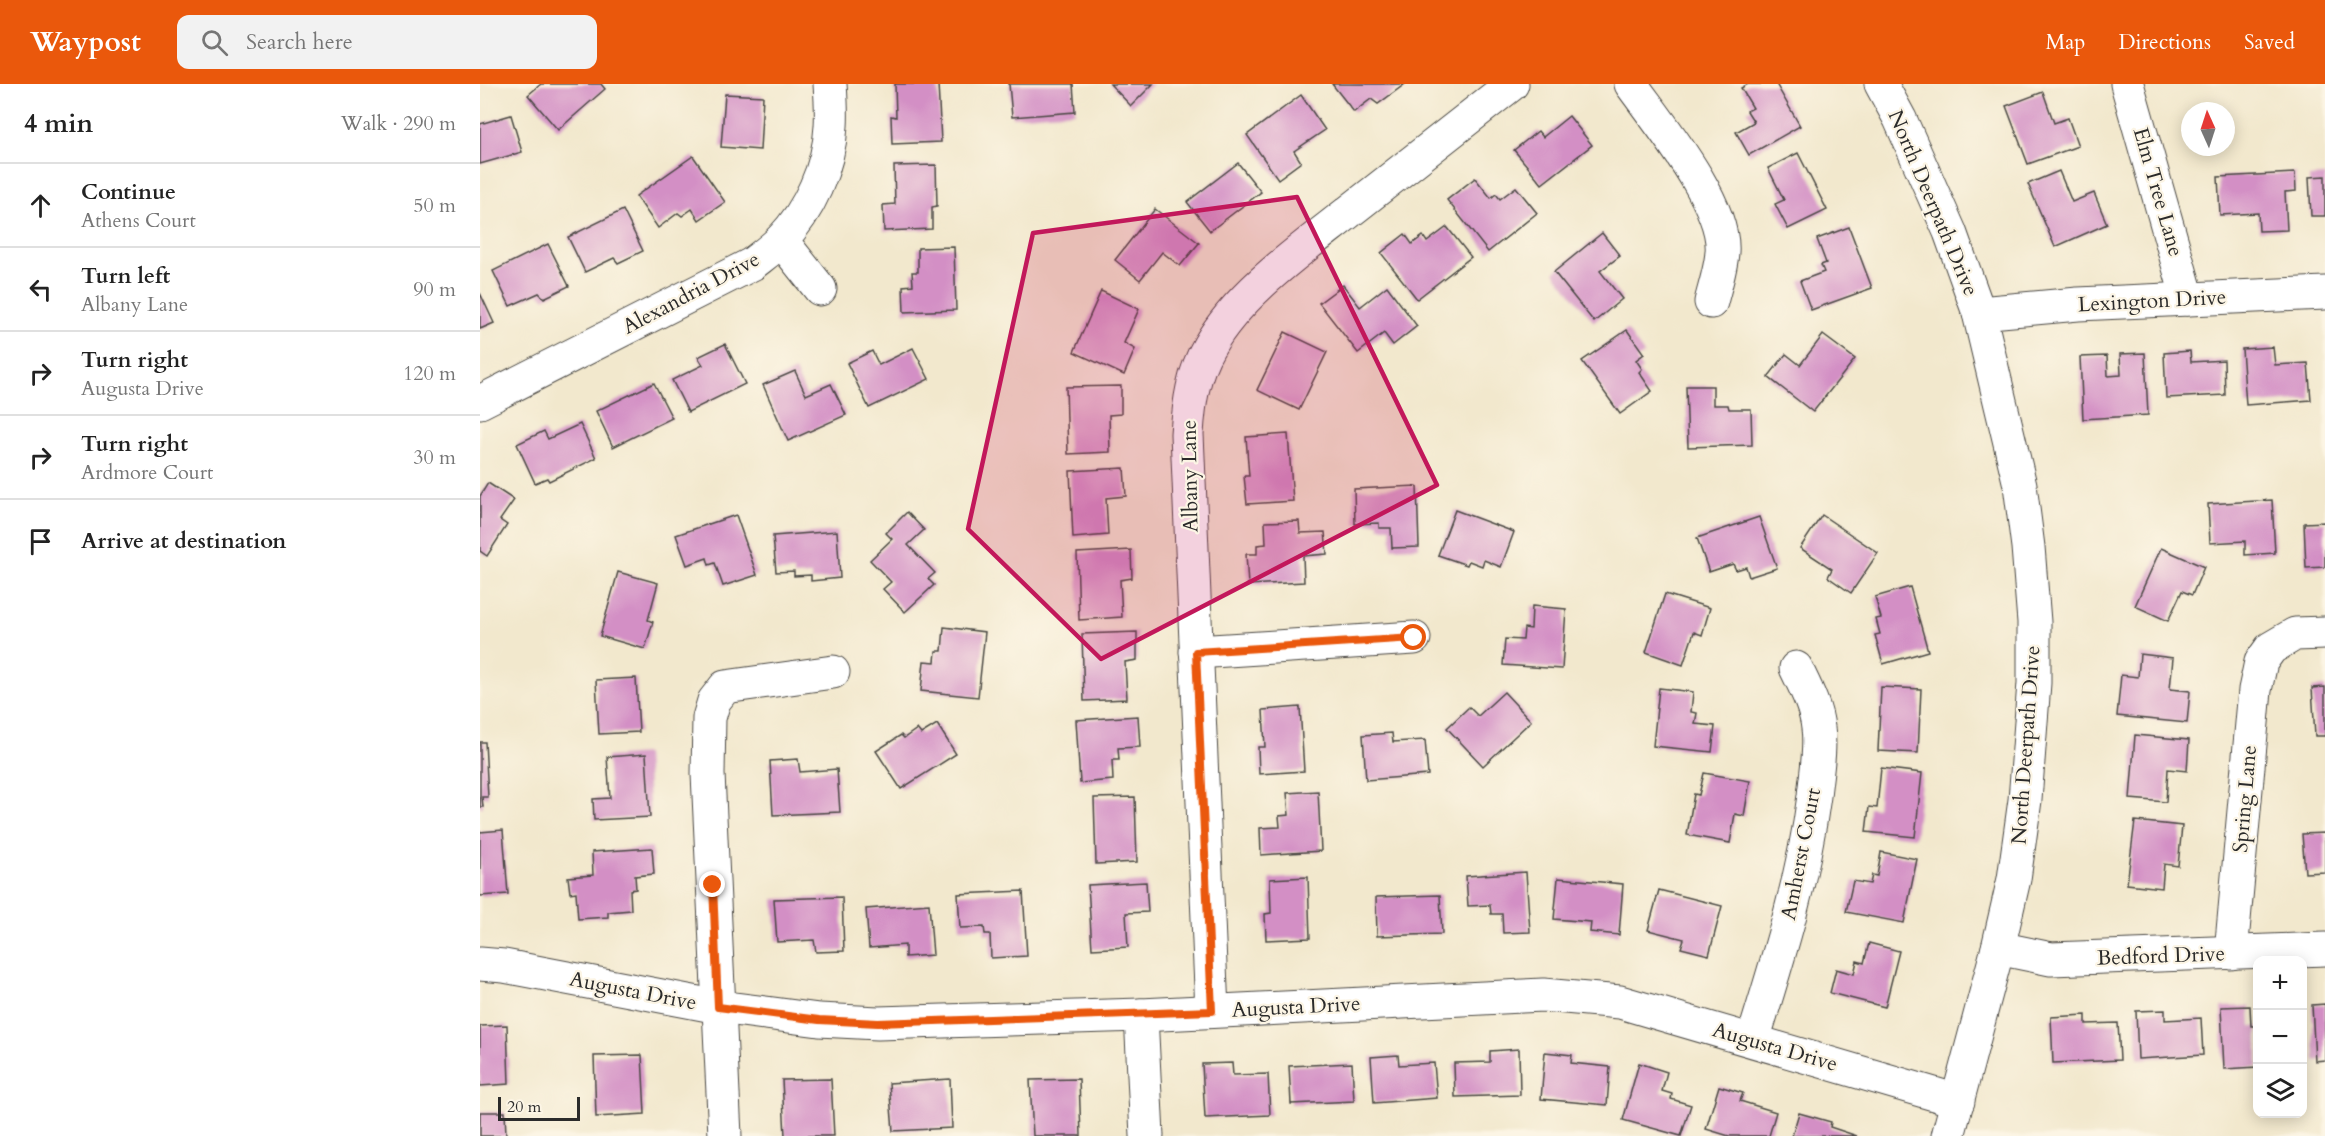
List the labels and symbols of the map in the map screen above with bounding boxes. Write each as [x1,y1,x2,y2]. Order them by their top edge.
north arrow [2181,102,2235,156]
street label: North Deerpath Drive [1881,106,1985,300]
street label: Elm Tree Lane [2126,124,2190,260]
street label: Alexandria Drive [617,245,765,341]
street label: Lexington Drive [2077,283,2227,319]
street label: Albany Lane [1175,419,1205,533]
route start [1400,624,1426,650]
street label: North Deerpath Drive [2005,645,2047,845]
street label: Spring Lane [2226,744,2264,854]
street label: Amherst Court [1774,785,1828,923]
route end [699,871,725,897]
street label: Bedford Drive [2097,939,2225,973]
street label: Augusta Drive [567,964,699,1018]
street label: Augusta Drive [1231,989,1361,1025]
street label: Augusta Drive [1709,1015,1841,1079]
scale bar [498,1094,580,1122]

